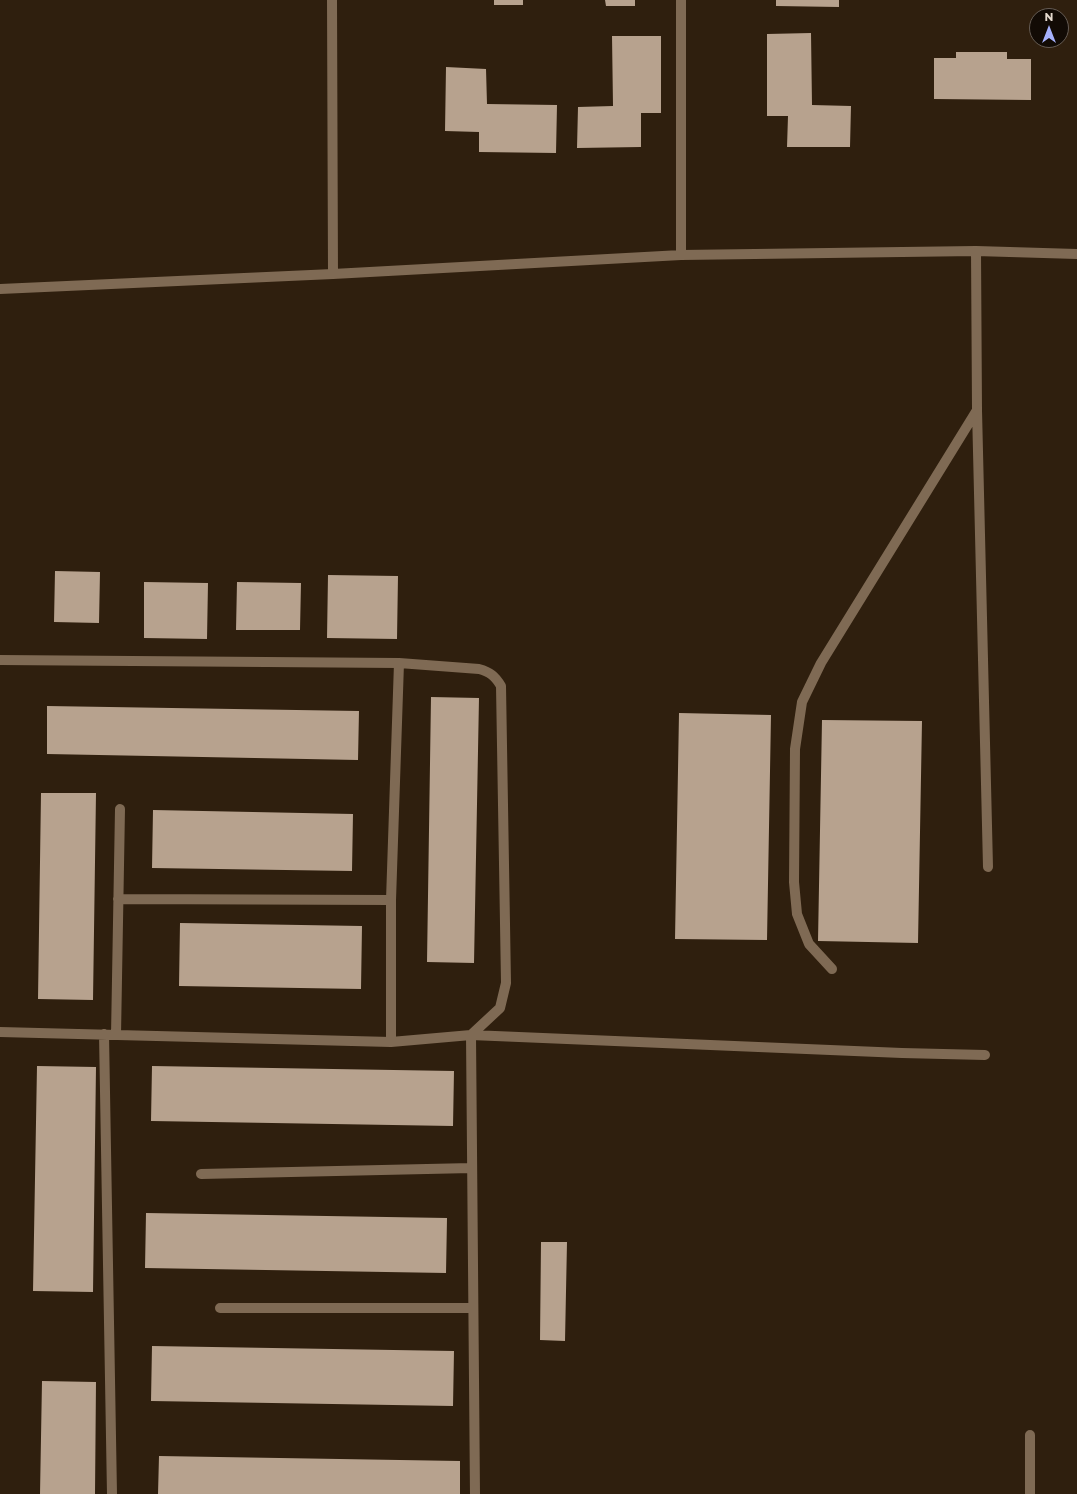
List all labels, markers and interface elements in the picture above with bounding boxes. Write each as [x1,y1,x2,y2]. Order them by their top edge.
north arrow [1029,8,1069,48]
text: N [1045,10,1053,24]

